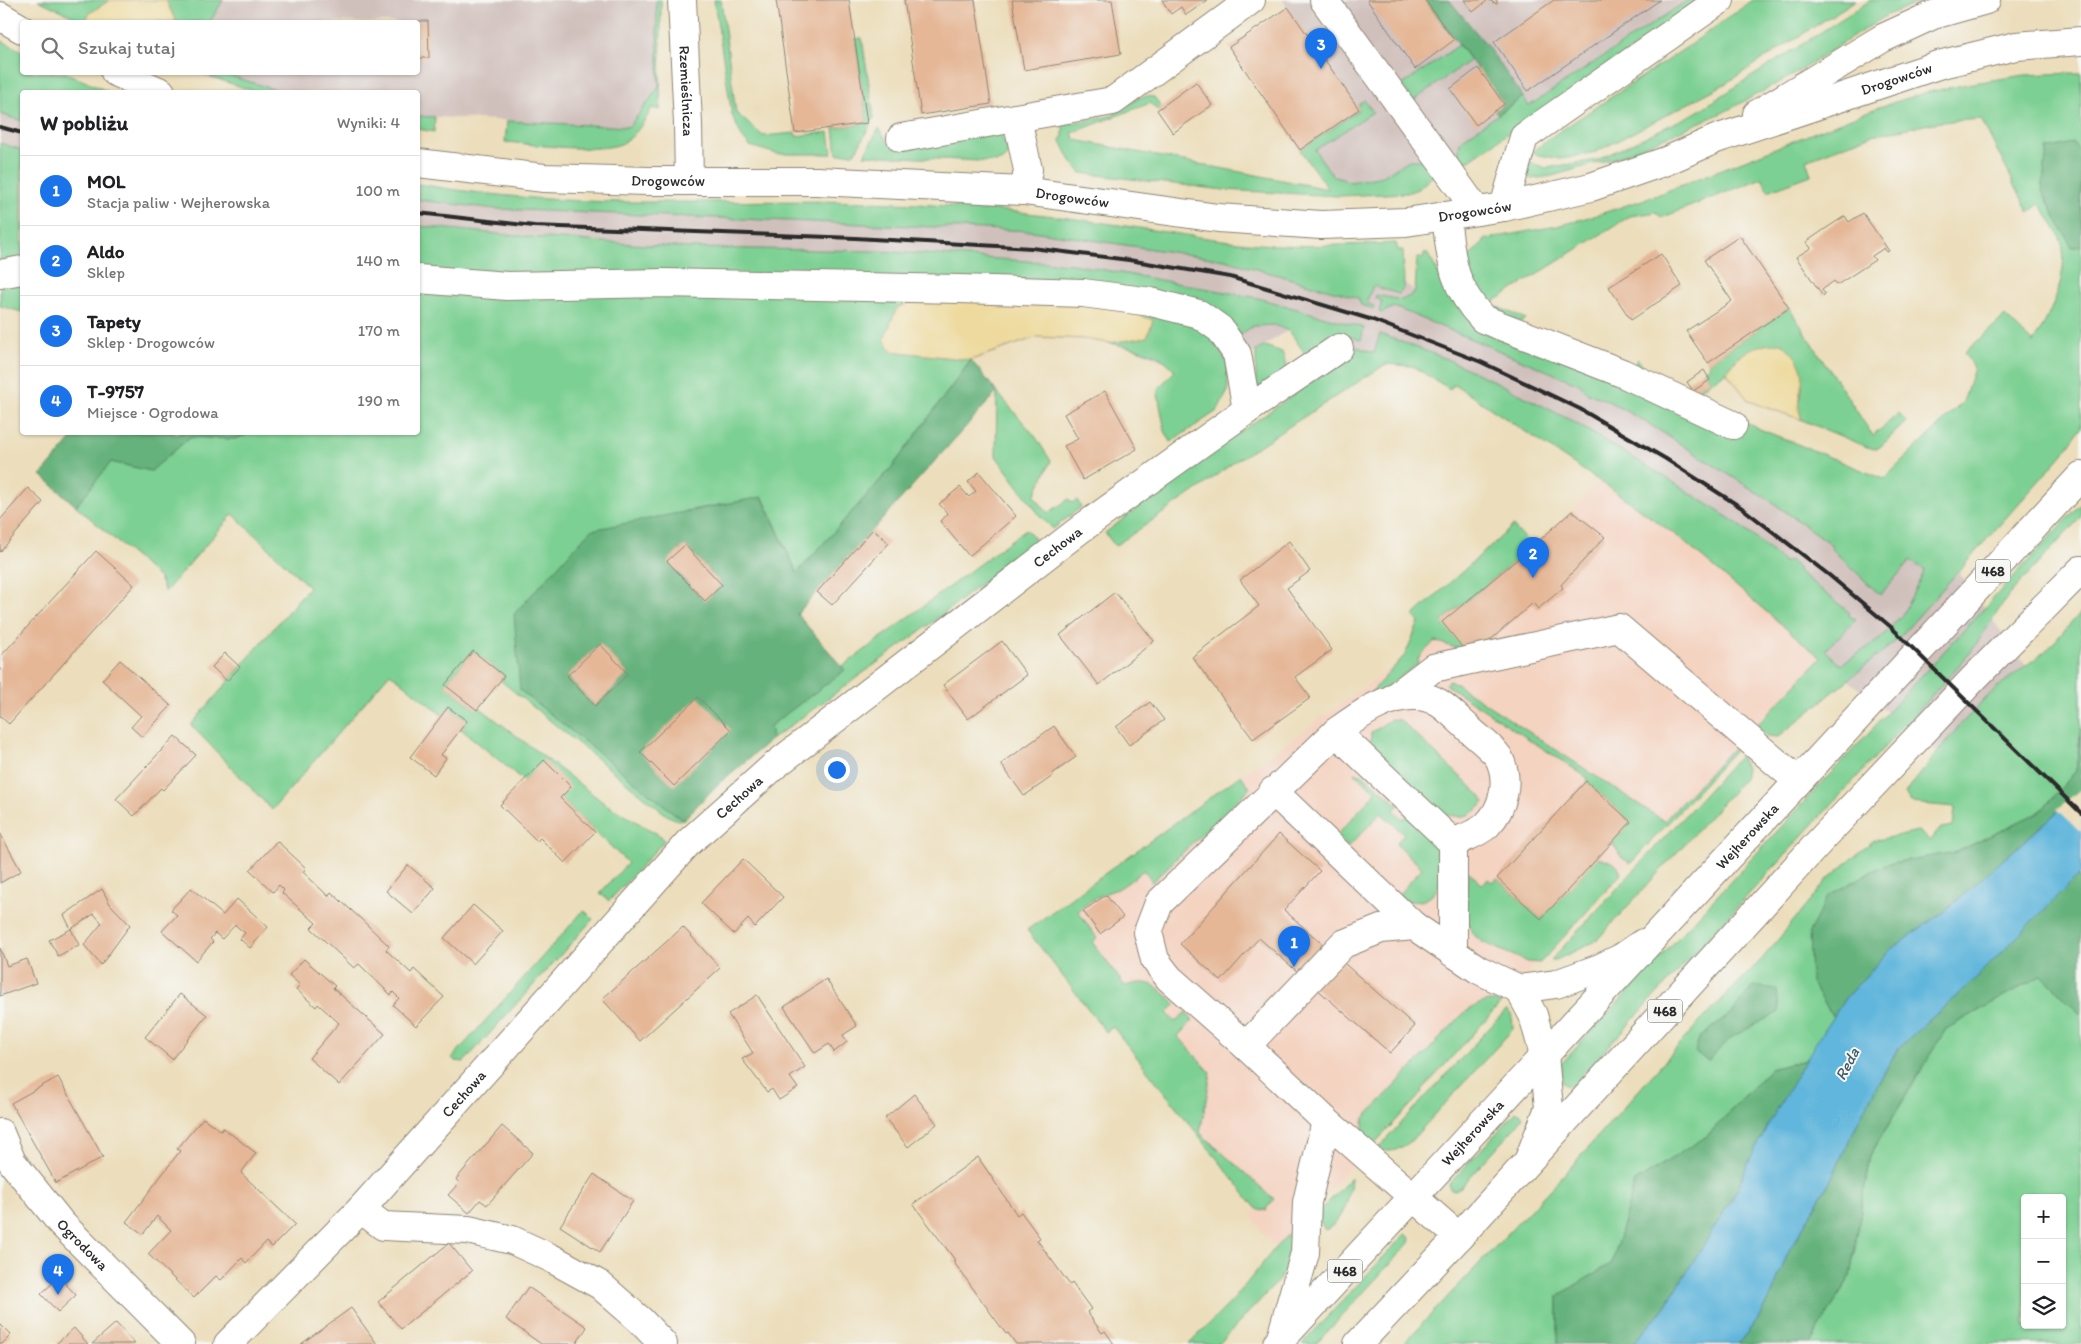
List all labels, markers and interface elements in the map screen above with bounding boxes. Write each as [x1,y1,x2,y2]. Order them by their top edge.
search box [20,20,420,75]
pin: 3 [1305,28,1337,69]
icon: search [38,34,66,62]
text: Szukaj tutaj [78,36,175,59]
street label: Rzemieślnicza [675,45,697,137]
street label: Drogowców [1859,59,1934,99]
text: W pobliżu [40,110,128,135]
text: Wyniki: 4 [337,113,400,132]
text: MOL [87,170,125,193]
street label: Drogowców [631,172,705,190]
text: 1 [52,181,60,200]
text: 100 m [356,181,400,200]
street label: Drogowców [1034,184,1110,212]
text: Stacja paliw · Wejherowska [87,193,270,212]
street label: Drogowców [1437,197,1513,226]
text: Aldo [87,240,124,263]
text: 2 [52,251,60,270]
text: 140 m [356,251,400,270]
text: Sklep [87,263,125,282]
text: Tapety [87,310,141,333]
text: 3 [52,321,60,340]
text: 170 m [358,321,400,340]
text: Sklep · Drogowców [87,333,215,352]
text: T-9757 [87,380,144,403]
text: 4 [51,391,61,410]
text: 190 m [357,391,400,410]
text: Miejsce · Ogrodowa [87,403,219,422]
street label: Cechowa [1029,522,1086,572]
pin: 2 [1517,537,1549,578]
road number: 468 [1976,560,2010,582]
your location [824,757,850,783]
street label: Cechowa [712,771,767,823]
street label: Wejherowska [1712,799,1783,873]
pin: 1 [1278,926,1310,967]
road number: 468 [1648,999,1682,1022]
water label: Reda [1831,1044,1864,1083]
street label: Cechowa [438,1066,490,1121]
street label: Wejherowska [1438,1096,1508,1170]
map controls [2021,1194,2066,1329]
button: + [2021,1194,2066,1239]
street label: Ogrodowa [53,1215,112,1274]
button: − [2021,1239,2066,1284]
pin: 4 [42,1254,74,1295]
road number: 468 [1328,1260,1362,1282]
button: layers [2021,1284,2066,1329]

